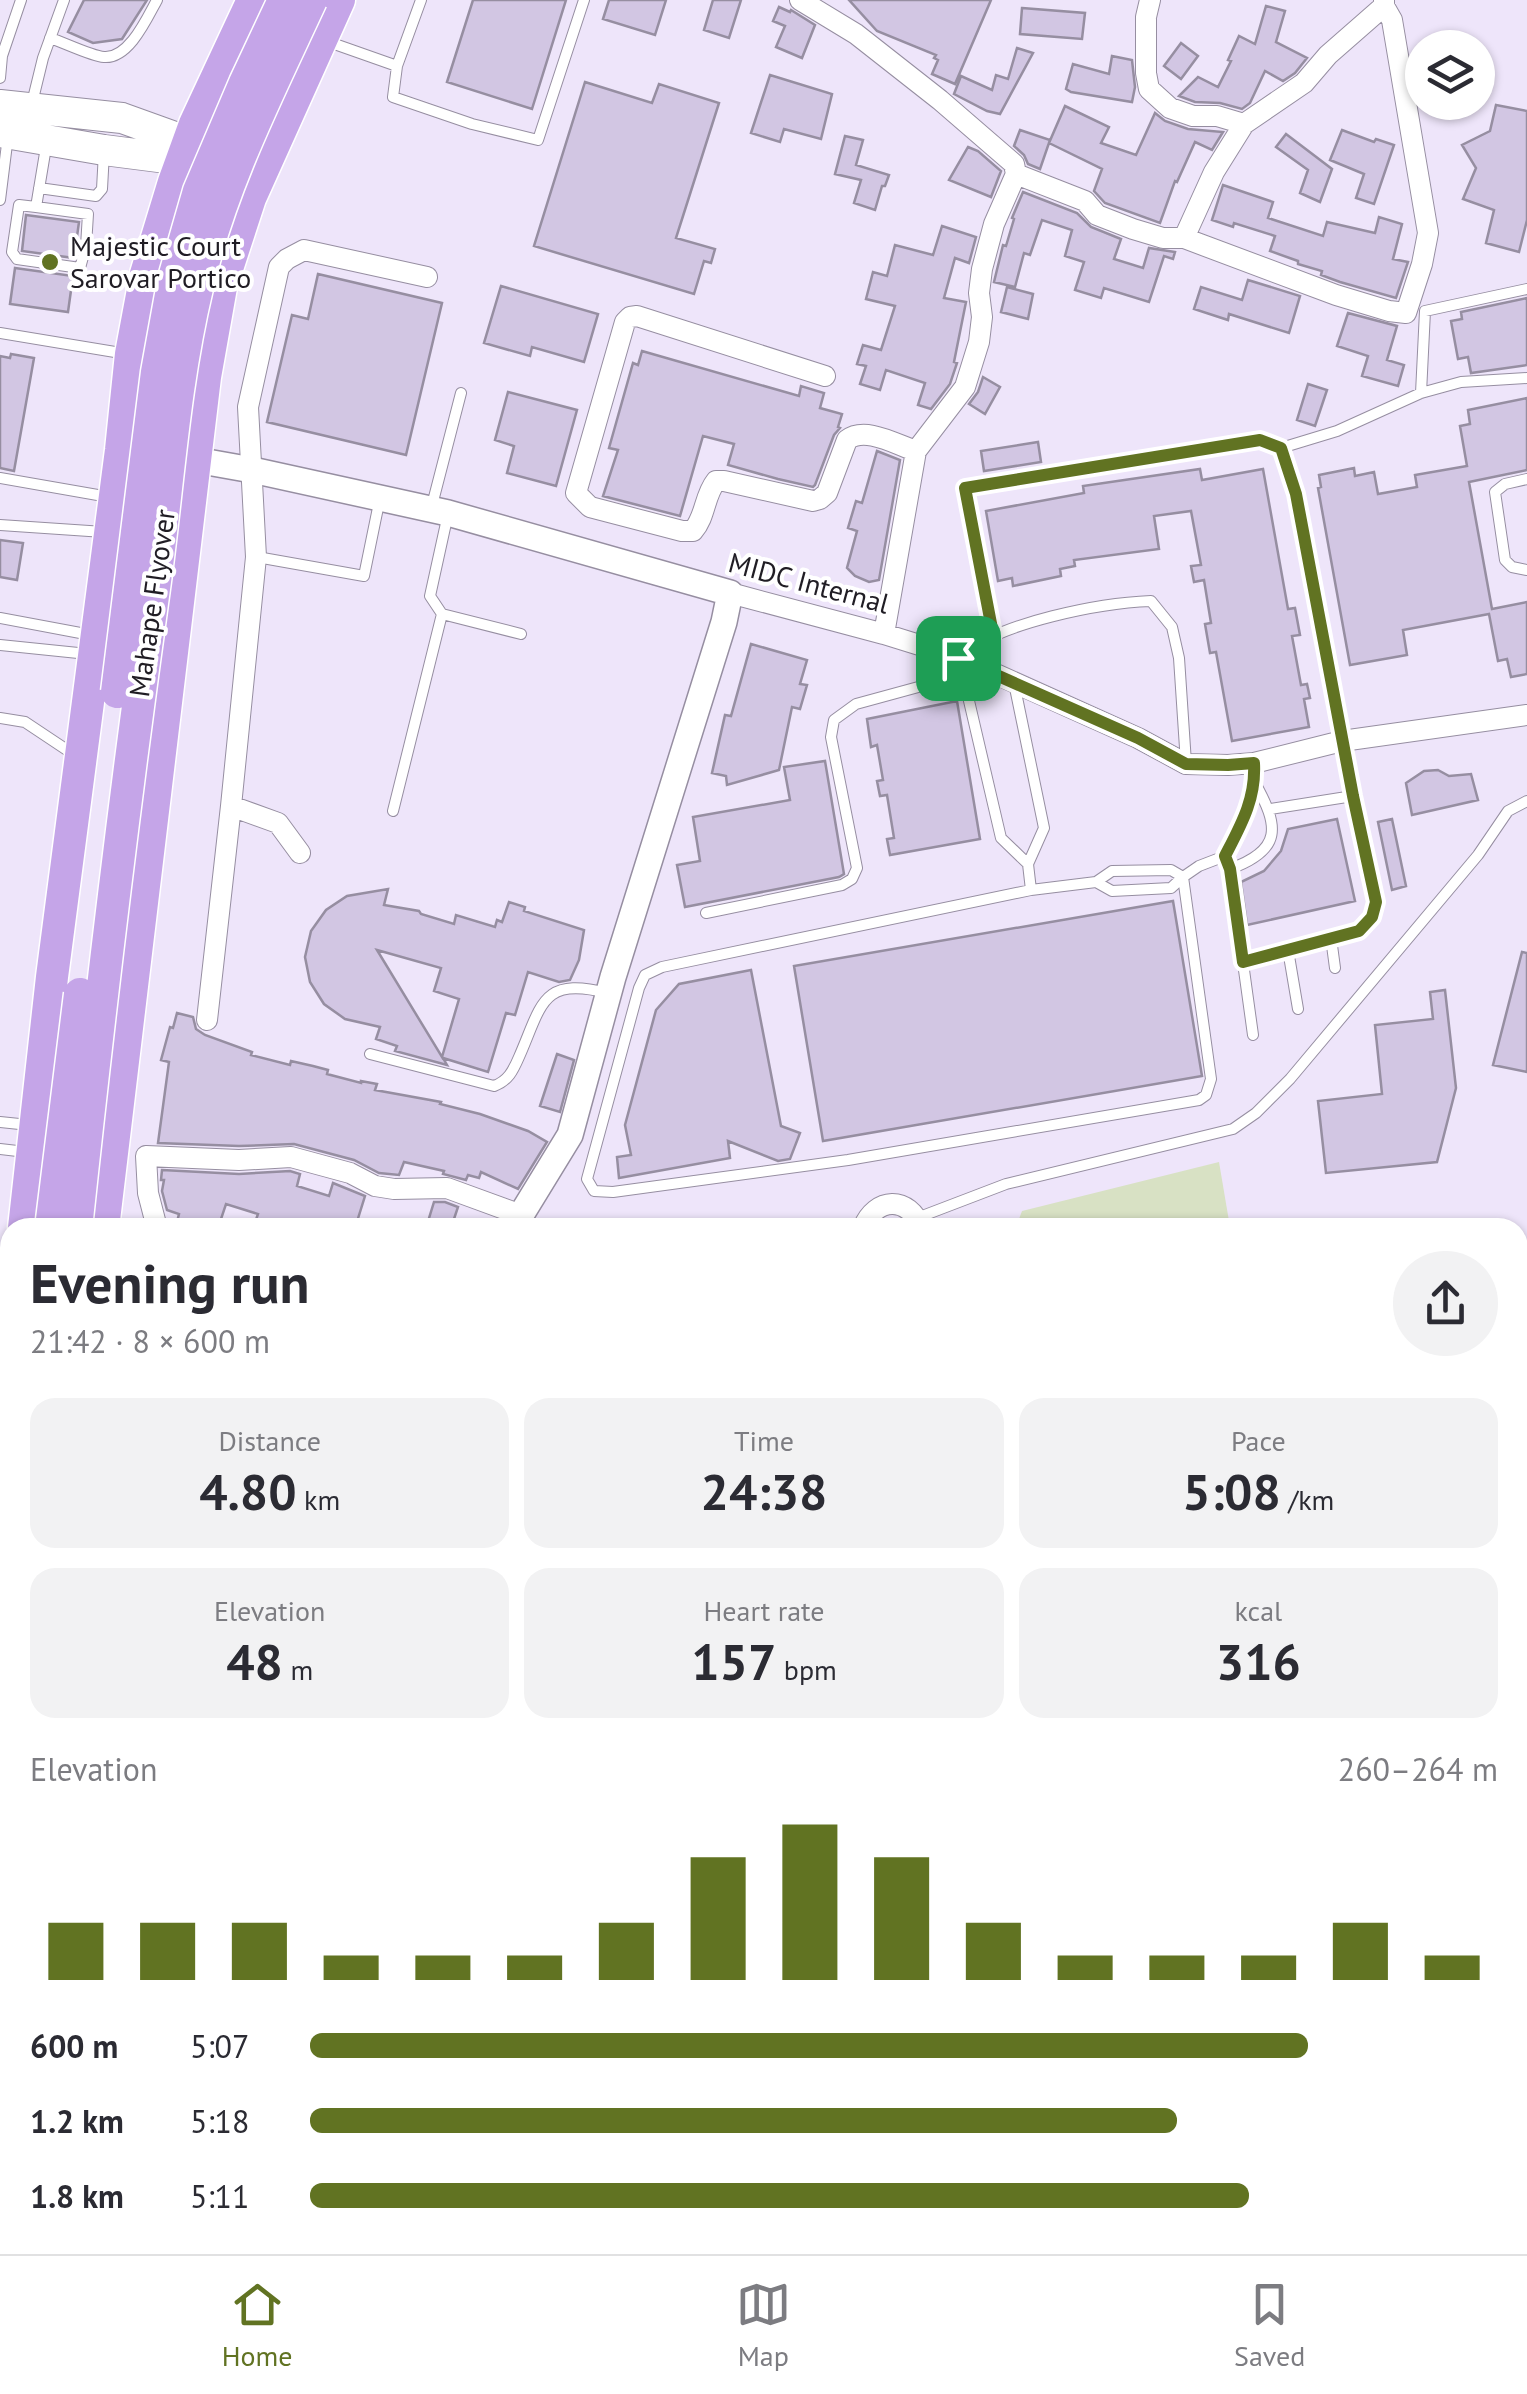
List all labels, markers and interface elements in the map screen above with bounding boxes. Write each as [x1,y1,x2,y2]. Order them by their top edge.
map controls [1405,30,1495,120]
button: layers [1405,30,1495,120]
place label: Majestic Court Sarovar Portico [70,227,251,296]
marker: Majestic Court Sarovar Portico [39,251,61,273]
street label: Mahape Flyover [120,506,183,699]
street label: MIDC Internal [725,543,893,622]
pin [916,616,1001,701]
icon: arrive [931,631,986,686]
text: Evening run [30,1247,310,1318]
button: share [1393,1251,1498,1356]
text: 21:42 · 8 × 600 m [30,1320,270,1362]
text: Distance [218,1422,321,1459]
text: Time [734,1422,794,1459]
text: Pace [1231,1422,1286,1459]
text: 4.80 [199,1459,297,1524]
text: 24:38 [701,1459,827,1524]
text: 5:08 [1182,1459,1281,1524]
text: km [297,1481,340,1518]
text: /km [1281,1481,1334,1518]
text: Elevation [214,1592,325,1629]
text: Heart rate [703,1592,825,1629]
text: kcal [1234,1592,1282,1629]
text: 48 [226,1629,283,1694]
text: 157 [691,1629,776,1694]
text: 316 [1216,1629,1301,1694]
text: m [283,1651,313,1688]
text: bpm [776,1651,837,1688]
text: Elevation [30,1748,157,1790]
text: 260–264 m [1338,1748,1498,1790]
text: 600 m [30,2025,118,2067]
text: 5:07 [190,2025,249,2067]
text: 1.2 km [30,2100,124,2142]
text: 5:18 [190,2100,249,2142]
text: 1.8 km [30,2175,124,2217]
text: 5:11 [190,2175,249,2217]
tab: Home [222,2277,292,2374]
tab: Map [736,2277,791,2374]
tab: Saved [1234,2277,1305,2374]

